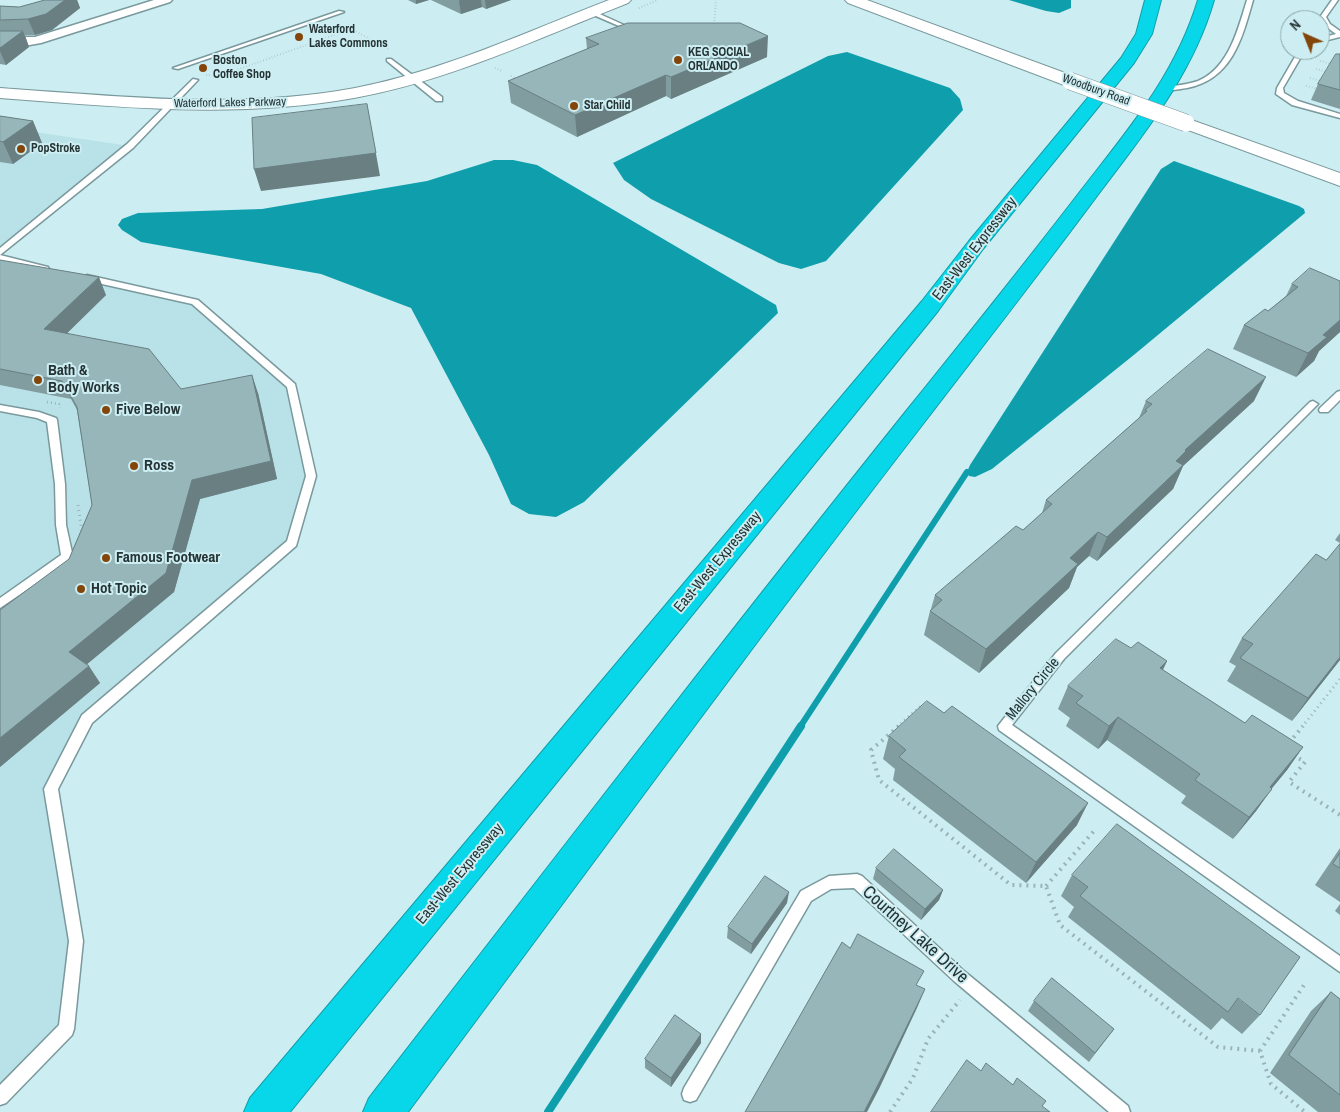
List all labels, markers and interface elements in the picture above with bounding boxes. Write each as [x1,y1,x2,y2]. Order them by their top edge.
north arrow [1280,10,1330,60]
text: N [1286,16,1305,34]
place label: Waterford Lakes Commons [309,23,388,51]
marker: Waterford Lakes Commons [293,31,305,43]
place label: KEG SOCIAL ORLANDO [688,46,749,74]
place label: Boston Coffee Shop [213,54,271,82]
marker: KEG SOCIAL ORLANDO [672,54,684,66]
marker: Boston Coffee Shop [197,62,209,74]
street label: Woodbury Road [1060,71,1132,109]
street label: Waterford Lakes Parkway [174,95,286,111]
place label: Star Child [584,99,630,113]
marker: Star Child [568,100,580,112]
place label: PopStroke [31,142,80,156]
marker: PopStroke [15,143,27,155]
street label: East-West Expressway [929,194,1021,304]
place label: Bath & Body Works [48,362,120,397]
marker: Bath & Body Works [32,374,44,386]
place label: Five Below [116,401,180,419]
marker: Five Below [100,404,112,416]
place label: Ross [144,457,174,475]
marker: Ross [128,460,140,472]
street label: East-West Expressway [671,508,765,616]
place label: Famous Footwear [116,549,220,567]
marker: Famous Footwear [100,552,112,564]
place label: Hot Topic [91,580,147,598]
marker: Hot Topic [75,583,87,595]
street label: Mallory Circle [1002,654,1064,724]
street label: East-West Expressway [413,820,507,928]
street label: Courtney Lake Drive [857,882,973,988]

